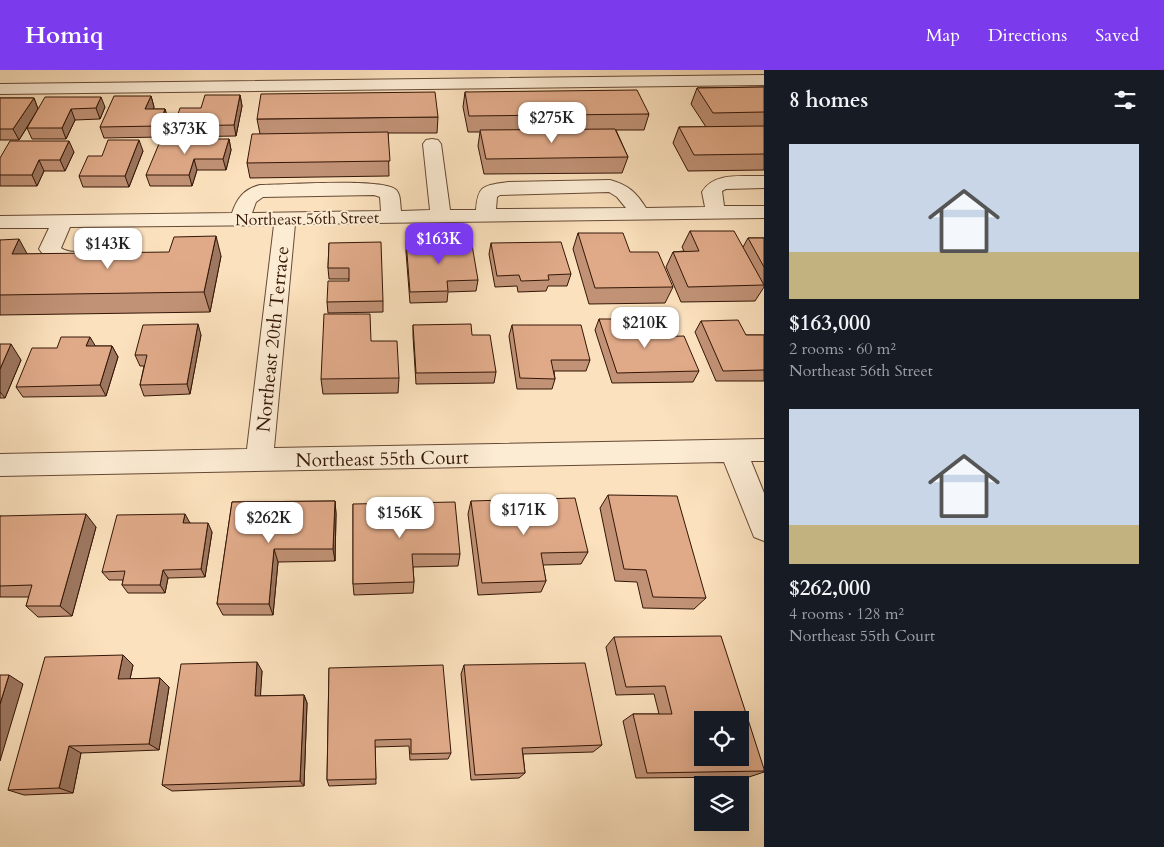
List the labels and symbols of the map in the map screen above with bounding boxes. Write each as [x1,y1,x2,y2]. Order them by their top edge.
pin: $275K [517,102,587,144]
pin: $373K [150,112,220,155]
street label: Northeast 56th Street [235,207,379,231]
pin: $163K [404,222,474,265]
pin: $143K [73,228,143,270]
street label: Northeast 20th Terrace [250,245,296,433]
pin: $210K [610,306,680,349]
street label: Northeast 55th Court [295,444,469,474]
pin: $171K [489,494,559,536]
pin: $156K [365,496,435,539]
pin: $262K [234,502,304,544]

